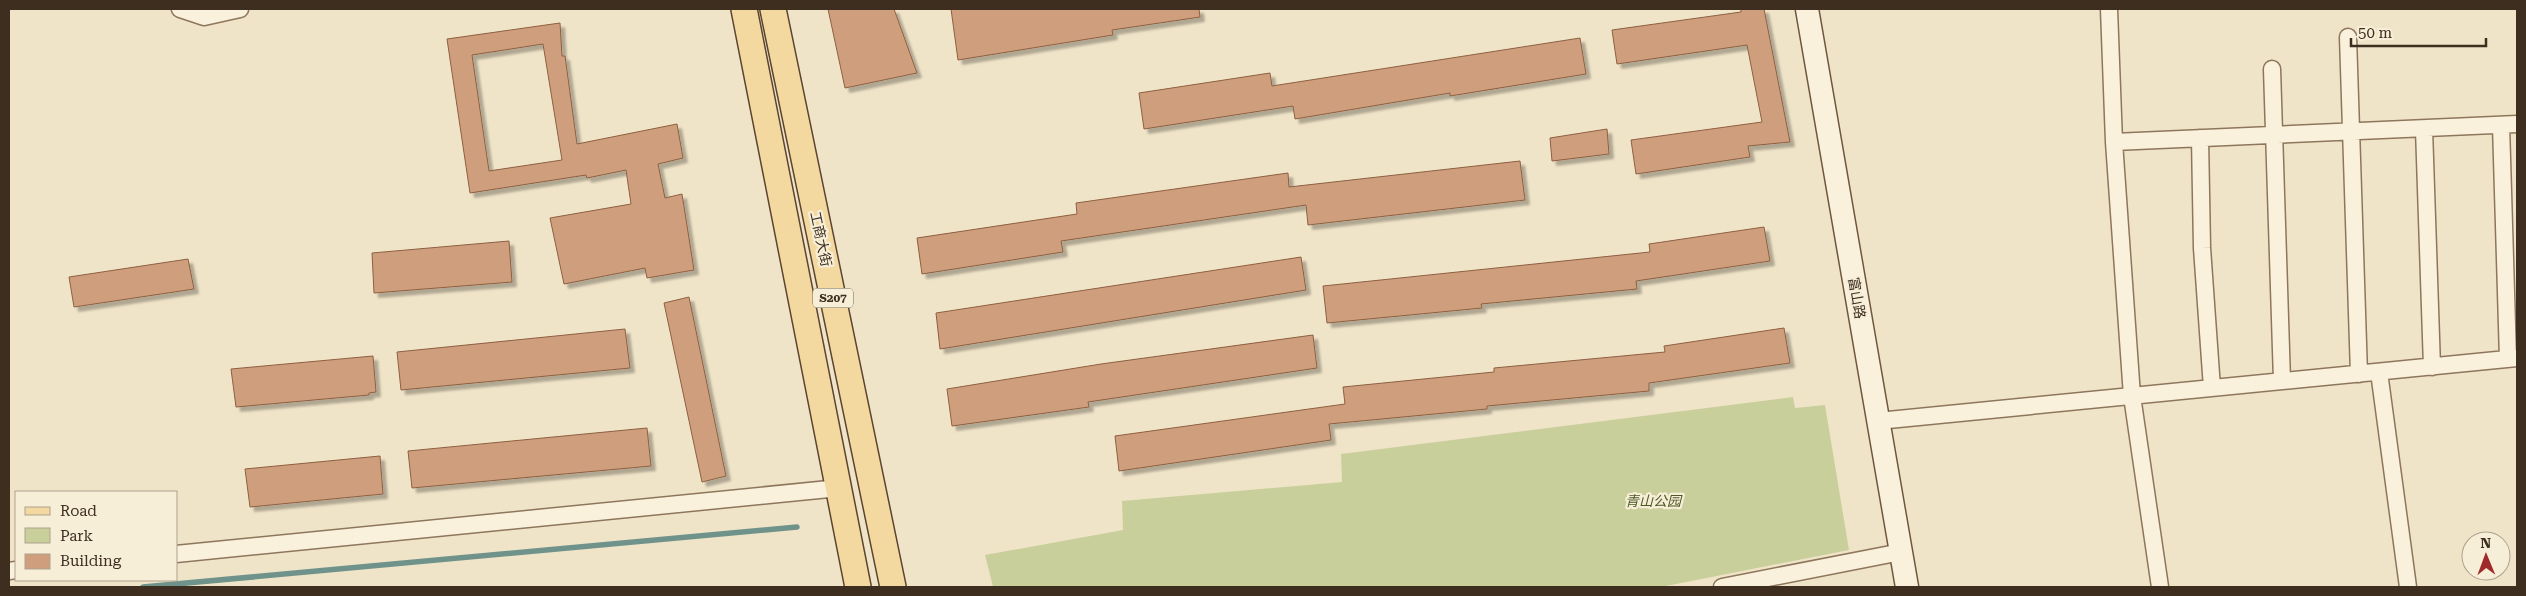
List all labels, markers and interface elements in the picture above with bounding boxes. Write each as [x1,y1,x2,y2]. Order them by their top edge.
scale bar [2351,15,2486,47]
text: 50 m [2358,24,2393,42]
street label: 工商大街 [807,210,835,268]
street label: 富山路 [1845,276,1869,320]
road number: S207 [813,288,853,308]
legend [15,491,178,581]
park label: 青山公园 [1625,493,1683,509]
text: Road [60,502,97,520]
text: Park [60,527,94,545]
north arrow [2461,531,2511,581]
text: N [2480,535,2492,551]
text: Building [60,552,122,570]

